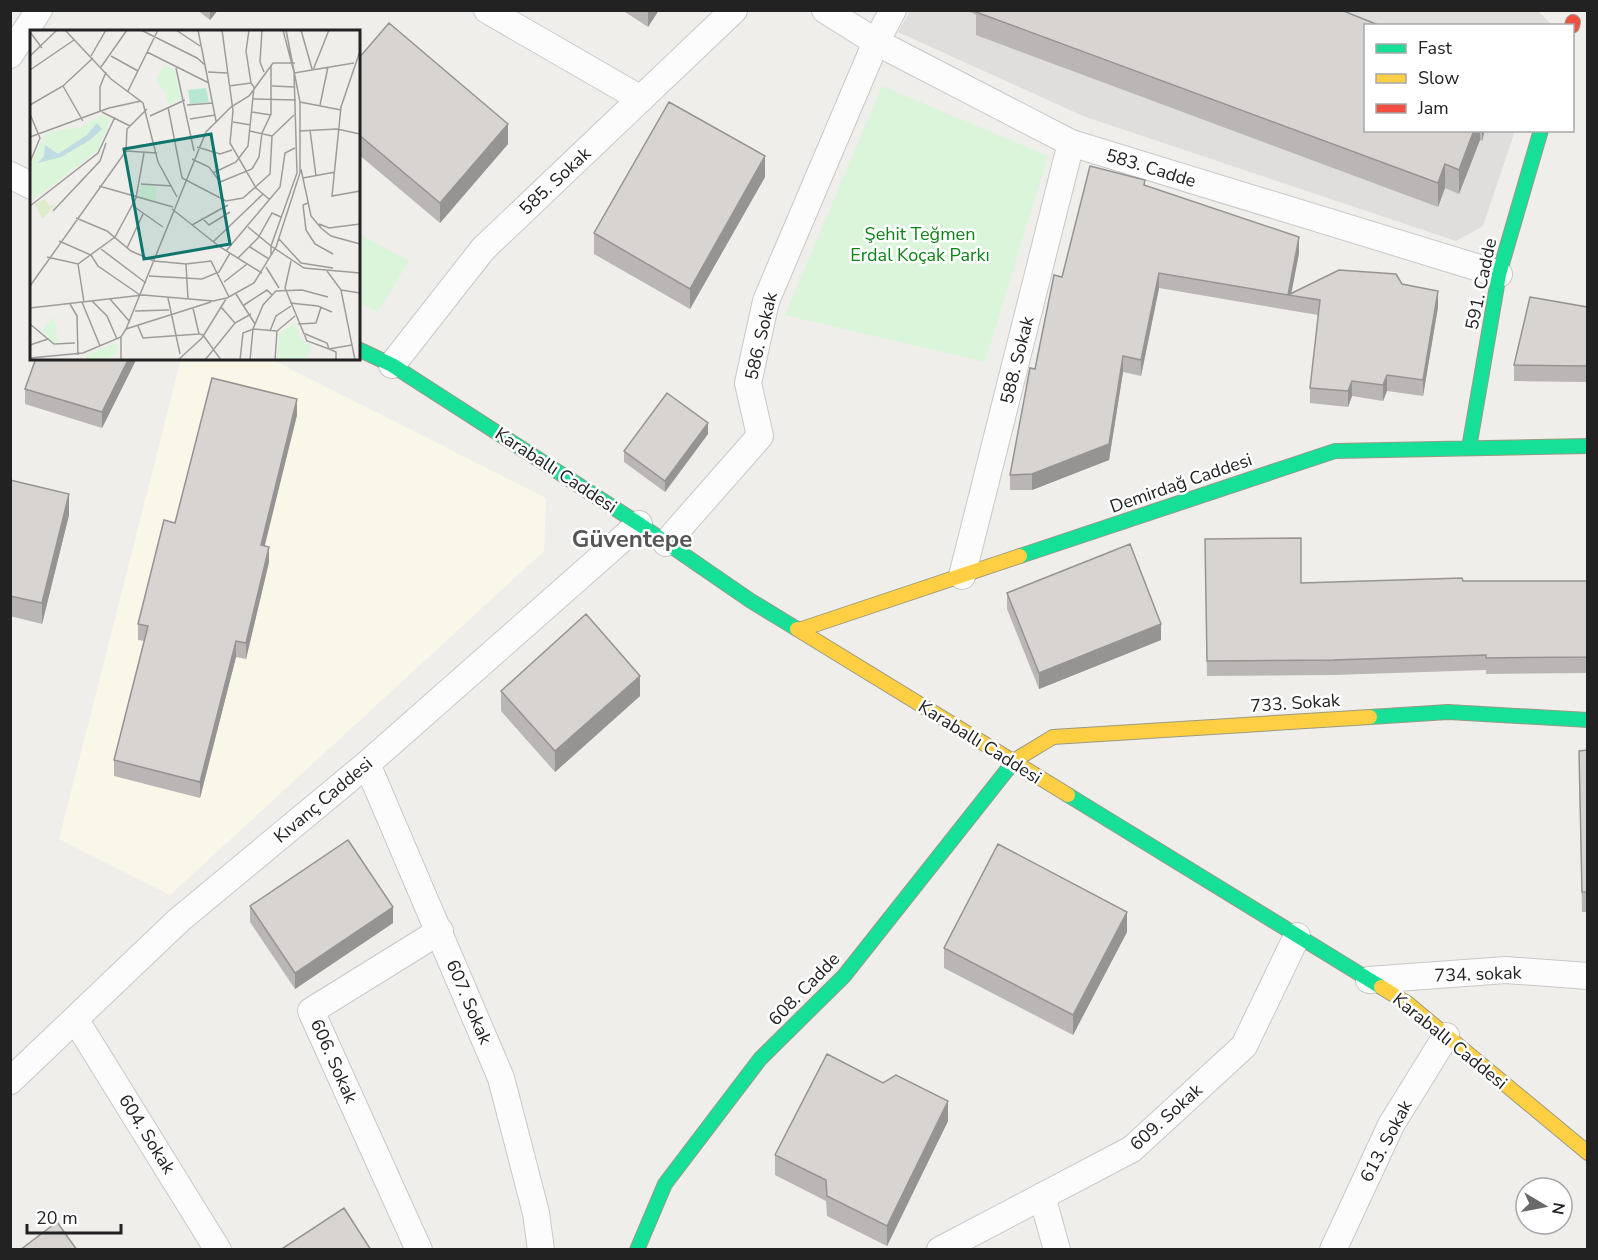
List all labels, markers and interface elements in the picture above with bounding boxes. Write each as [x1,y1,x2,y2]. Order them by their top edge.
legend [1364,24,1574,132]
inset map [30,30,360,360]
text: Fast [1418,36,1453,60]
text: Slow [1418,66,1459,90]
text: Jam [1417,96,1449,120]
street label: 585. Sokak [514,141,597,220]
street label: 583. Cadde [1103,143,1199,193]
park label: Şehit Teğmen Erdal Koçak Parkı [850,222,990,267]
street label: 591. Cadde [1460,236,1502,332]
street label: 586. Sokak [739,289,783,382]
street label: 588. Sokak [995,313,1040,406]
street label: Karaballı Caddesi [490,422,622,518]
street label: Demirdağ Caddesi [1107,447,1255,519]
district label: Güventepe [572,523,692,555]
street label: 733. Sokak [1249,688,1342,718]
street label: Karaballı Caddesi [914,694,1046,790]
street label: Kıvanç Caddesi [269,752,377,848]
street label: 608. Cadde [763,947,845,1031]
street label: 607. Sokak [440,956,498,1049]
street label: 734. sokak [1434,960,1523,988]
street label: Karaballı Caddesi [1388,987,1512,1095]
street label: 606. Sokak [305,1015,364,1108]
street label: 609. Sokak [1125,1077,1208,1156]
street label: 604. Sokak [113,1090,181,1179]
street label: 613. Sokak [1354,1095,1418,1186]
north arrow [1514,1176,1574,1236]
scale bar [27,1197,122,1235]
text: N [1546,1201,1570,1216]
text: 20 m [36,1206,78,1230]

